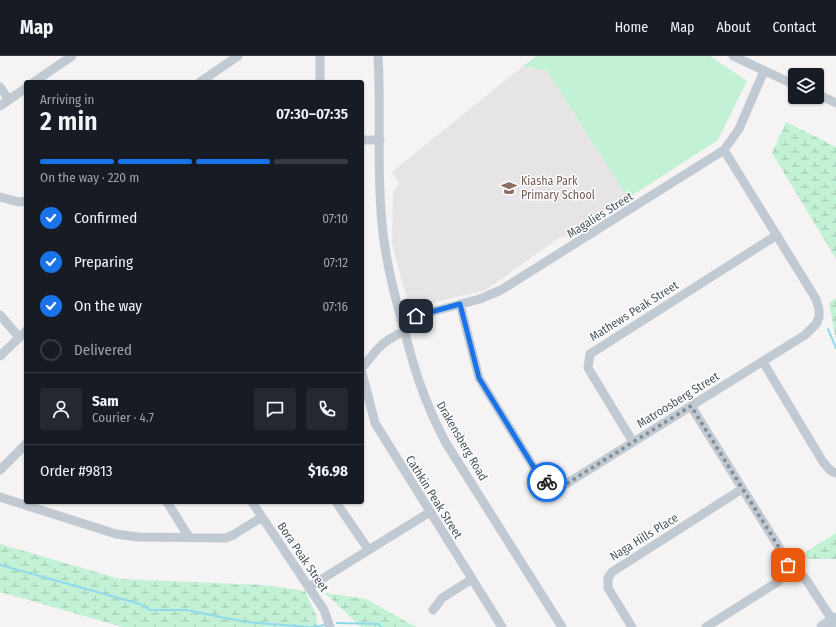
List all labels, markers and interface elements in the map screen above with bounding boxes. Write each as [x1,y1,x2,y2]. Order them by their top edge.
text: Map [20,16,53,39]
text: Home [615,19,648,36]
text: Map [670,19,694,36]
text: About [716,19,751,36]
text: Contact [773,19,816,36]
map controls [788,68,824,104]
button: layers [788,68,824,104]
text: Arriving in [40,92,94,107]
text: 07:30–07:35 [276,105,348,123]
text: 2 min [40,106,98,137]
text: On the way · 220 m [40,170,139,185]
place label: Kiasha Park Primary School [521,174,595,202]
school or university icon: Kiasha Park Primary School [500,179,518,197]
street label: Magalies Street [564,189,636,241]
icon: check [40,207,62,229]
text: Confirmed [74,209,137,227]
text: 07:10 [322,211,348,226]
icon: check [40,251,62,273]
text: Preparing [74,253,133,271]
text: 07:12 [323,255,348,270]
street label: Mathews Peak Street [587,278,681,344]
icon: check [40,295,62,317]
text: On the way [74,297,142,315]
text: 07:16 [322,299,348,314]
pin [399,299,433,333]
icon: home [405,305,427,327]
text: Delivered [74,341,132,359]
street label: Matroosberg Street [634,369,722,431]
button: person [40,388,82,430]
button: chat [254,388,296,430]
button: phone [306,388,348,430]
text: Sam [92,392,119,410]
street label: Drakensberg Road [434,399,490,483]
text: Courier · 4.7 [92,410,154,425]
street label: Cathkin Peak Street [403,453,465,541]
text: Order #9813 [40,462,113,480]
text: $16.98 [308,462,348,480]
courier [527,462,567,502]
icon: bike [536,471,558,493]
street label: Naga Hills Place [607,510,681,564]
street label: Bora Peak Street [275,520,331,595]
pin [771,548,805,582]
icon: bag [777,554,799,576]

